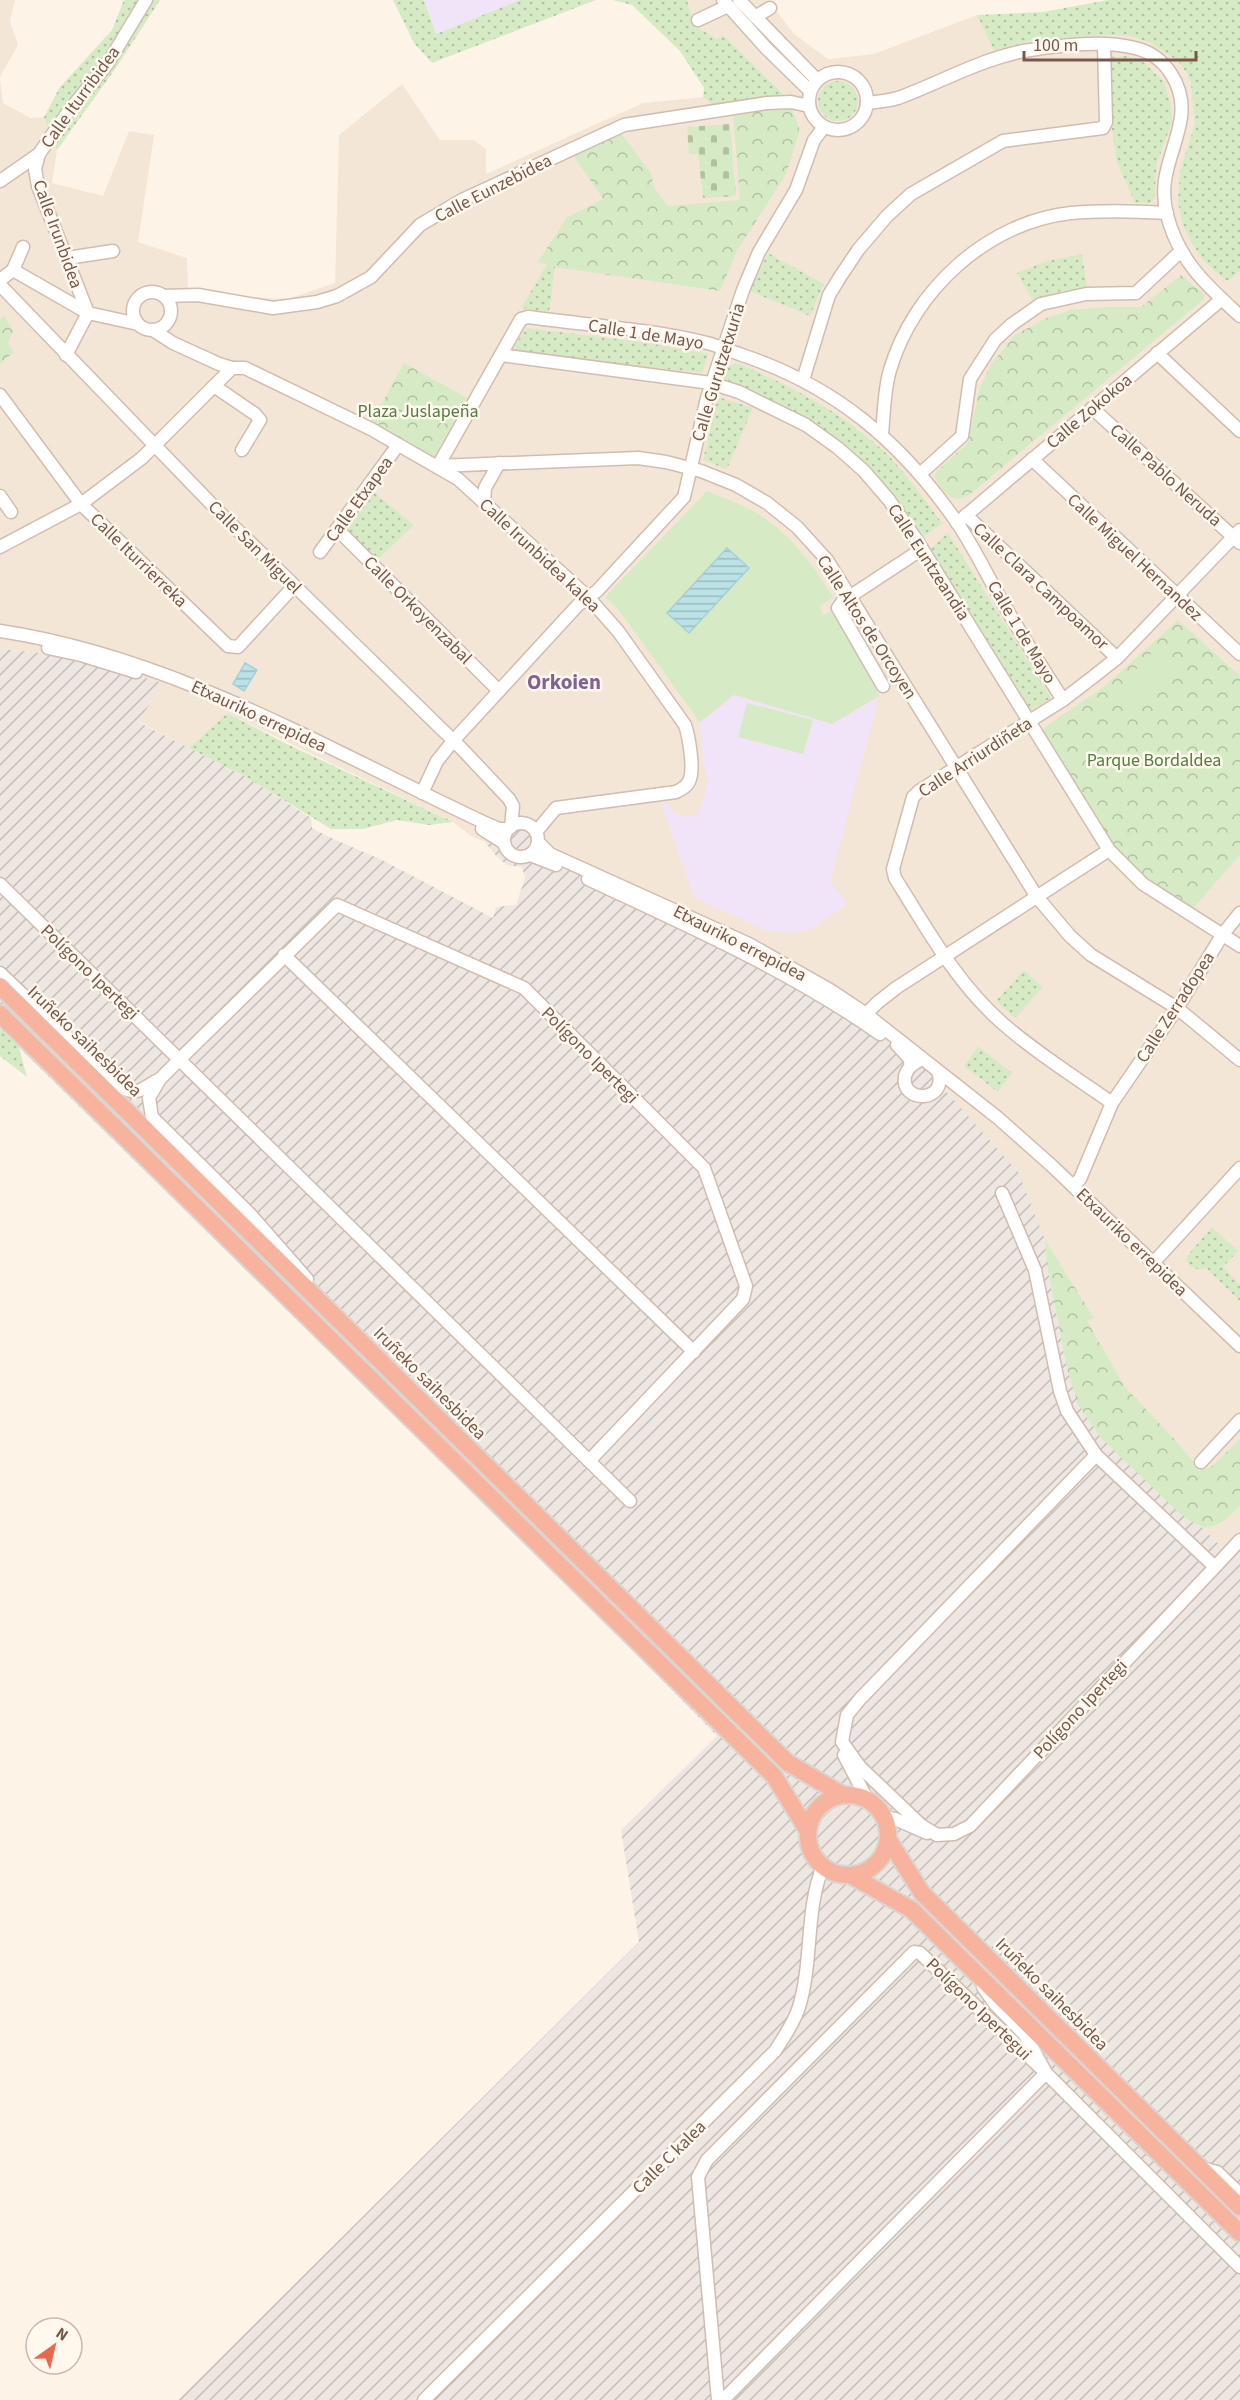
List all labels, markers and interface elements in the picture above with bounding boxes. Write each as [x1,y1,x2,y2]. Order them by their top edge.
scale bar [1024,24,1196,62]
text: 100 m [1033,33,1078,58]
street label: Calle Iturribidea [35,41,126,153]
street label: Calle Eunzebidea [430,148,556,229]
street label: Calle Irunbidea [26,176,89,292]
street label: Calle Gurutzetxuria [686,300,751,444]
street label: Calle 1 de Mayo [586,313,705,356]
street label: Calle Zokokoa [1041,368,1138,455]
park label: Plaza Juslapeña [357,399,479,424]
street label: Calle Pablo Neruda [1104,418,1227,533]
street label: Calle Etxapea [320,451,399,547]
street label: Calle Miguel Hernandez [1061,488,1208,627]
street label: Calle Irunbidea kalea [474,493,606,618]
street label: Calle San Miguel [202,495,307,600]
street label: Calle Euntzeandia [881,499,976,626]
street label: Calle Iturrierreka [84,507,193,613]
street label: Calle Clara Campoamor [967,517,1115,656]
street label: Calle Orkoyenzabal [358,550,478,670]
street label: Calle Altos de Orcoyen [811,550,923,704]
street label: Calle 1 de Mayo [981,576,1062,689]
district label: Orkoien [527,667,601,697]
street label: Etxauriko errepidea [187,674,330,759]
street label: Calle Arriurdiñeta [913,711,1037,804]
park label: Parque Bordaldea [1087,748,1221,773]
street label: Etxauriko errepidea [669,899,811,988]
street label: Polígono Ipertegi [35,919,144,1026]
street label: Calle Zerradopea [1130,947,1221,1068]
street label: Iruñeko saihesbidea [22,980,148,1103]
street label: Polígono Ipertegi [535,1001,644,1110]
street label: Etxauriko errepidea [1070,1182,1193,1302]
street label: Iruñeko saihesbidea [367,1321,492,1446]
street label: Polígono Ipertegi [1027,1654,1133,1765]
street label: Iruñeko saihesbidea [989,1932,1114,2057]
street label: Polígono Ipertegui [920,1952,1037,2066]
street label: Calle C kalea [627,2115,712,2200]
north arrow [24,2316,84,2376]
text: N [51,2322,72,2346]

